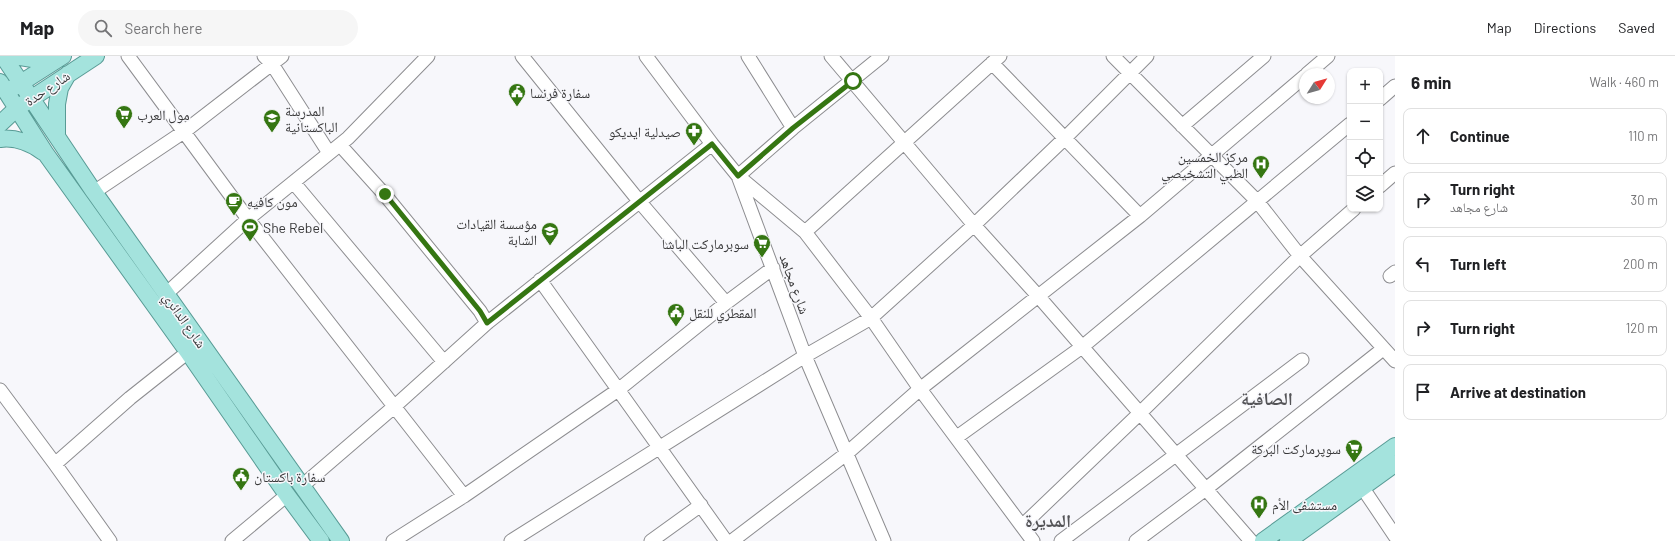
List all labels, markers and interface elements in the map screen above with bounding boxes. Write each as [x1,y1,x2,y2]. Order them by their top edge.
search box [78,10,358,46]
text: Map [20,16,54,39]
icon: search [92,17,114,39]
text: Search here [124,19,202,37]
text: Map [1487,19,1512,36]
text: Directions [1534,19,1596,36]
text: Saved [1618,19,1655,36]
street label: شارع حدة [21,67,74,111]
north arrow [1299,68,1335,104]
map controls [1347,68,1383,212]
button: + [1347,68,1383,104]
route start [844,72,862,90]
text: 6 min [1411,72,1451,92]
text: Walk · 460 m [1590,74,1659,90]
public building icon: سفارة فرنسا [507,82,527,107]
place label: سفارة فرنسا [530,84,590,102]
place label: المدرسة الباكستانية [285,102,338,135]
supermarket icon: مول العرب [114,104,134,129]
button: − [1347,104,1383,140]
place label: مول العرب [137,106,190,124]
school or university icon: المدرسة الباكستانية [262,108,282,133]
pharmacy icon: صيدلية ايديكو [684,121,704,146]
place label: صيدلية ايديكو [609,123,681,141]
icon: ahead [1412,125,1434,147]
text: Continue [1450,127,1510,145]
text: 110 m [1628,128,1658,144]
button: locate [1347,140,1383,176]
place label: مركز الخمسين الطبي التشخيصي [1161,148,1248,184]
hospital icon: مركز الخمسين الطبي التشخيصي [1251,154,1271,179]
button: layers [1347,176,1383,212]
text: Turn right [1450,180,1515,198]
route end [376,185,394,203]
icon: right [1412,189,1434,211]
cafe icon: مون كافيه [224,191,244,216]
text: 30 m [1631,192,1658,208]
place label: مون كافيه [247,193,298,211]
text: شارع مجاهد [1450,199,1508,215]
place label: مؤسسة القيادات الشابة [456,215,537,248]
sports icon: She Rebel [240,217,260,242]
place label: She Rebel [263,219,323,236]
school or university icon: مؤسسة القيادات الشابة [540,221,560,246]
supermarket icon: سوبرماركت الباشا [752,233,772,258]
place label: سوبرماركت الباشا [662,235,749,253]
street label: شارع مجاهد [774,252,814,317]
icon: left [1412,253,1434,275]
text: Turn left [1450,255,1506,273]
text: 200 m [1623,256,1658,272]
street label: شارع الدائري [157,289,210,353]
public building icon: المقطري للنقل [666,302,686,327]
place label: المقطري للنقل [689,304,757,324]
icon: right [1412,317,1434,339]
text: Turn right [1450,319,1515,337]
text: 120 m [1626,320,1658,336]
icon: arrive [1412,381,1434,403]
text: Arrive at destination [1450,383,1586,401]
district label: الصافية [1241,387,1293,409]
supermarket icon: سوپرمارکت البركة [1344,438,1364,463]
place label: سوپرمارکت البركة [1251,440,1341,458]
public building icon: سفارة باكستان [231,466,251,491]
place label: سفارة باكستان [254,468,325,486]
hospital icon: مستشفى الأم [1249,494,1269,519]
place label: مستشفى الأم [1272,496,1337,515]
district label: المديرة [1025,509,1071,531]

